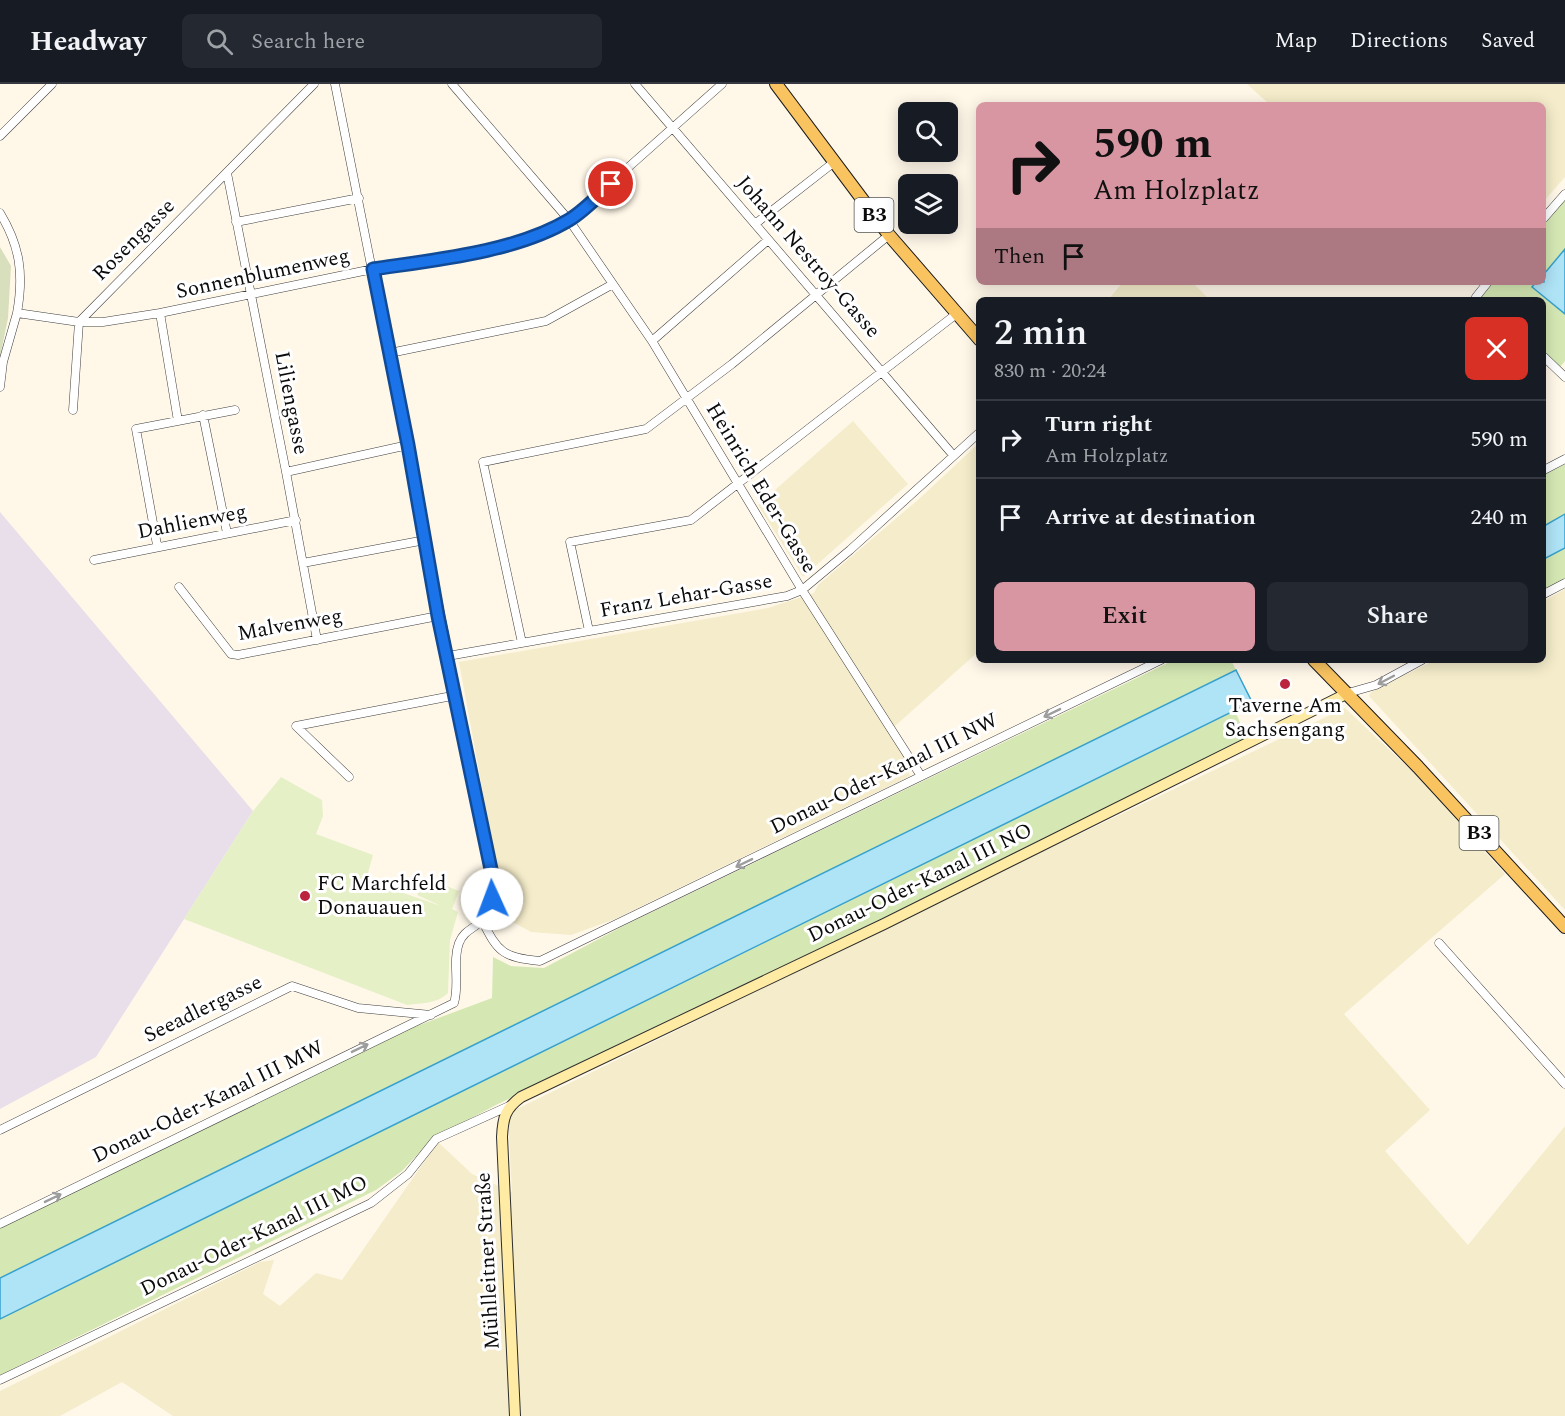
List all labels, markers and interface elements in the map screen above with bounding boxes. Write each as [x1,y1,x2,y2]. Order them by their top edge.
search box [182,14,602,68]
text: Headway [30,20,146,63]
icon: search [203,25,236,58]
text: Search here [251,25,365,58]
text: Map [1275,25,1317,57]
text: Directions [1350,25,1448,57]
text: Saved [1481,25,1535,57]
map controls [898,102,958,234]
button: search [898,102,958,162]
text: 590 m [1093,113,1212,176]
icon: right [994,126,1072,204]
pin [585,158,636,209]
icon: arrive [594,167,627,200]
street label: Johann Nestroy-Gasse [728,168,888,346]
text: Am Holzplatz [1093,170,1260,212]
button: layers [898,174,958,234]
street label: Rosengasse [85,191,183,289]
road number: B3 [854,198,894,232]
street label: Sonnenblumenweg [173,240,353,308]
text: Then [994,240,1045,273]
icon: arrive [1057,240,1090,273]
text: 2 min [994,306,1087,361]
button: close [1465,317,1528,380]
street label: Liliengasse [265,349,317,457]
text: 830 m · 20:24 [994,356,1106,386]
street label: Heinrich Eder-Gasse [697,396,825,580]
text: Turn right [1045,408,1152,441]
icon: right [994,423,1027,456]
text: 590 m [1471,423,1528,456]
text: Am Holzplatz [1045,441,1168,471]
street label: Dahlienweg [134,496,250,548]
icon: arrive [994,501,1027,534]
text: Arrive at destination [1045,501,1256,534]
text: 240 m [1471,501,1528,534]
street label: Franz Lehar-Gasse [597,565,775,627]
button: Exit [994,582,1255,651]
button: Share [1267,582,1528,651]
street label: Malvenweg [235,600,345,650]
one-way arrow [1378,674,1395,686]
marker: Taverne Am Sachsengang [1278,677,1292,691]
place label: Taverne Am Sachsengang [1225,690,1345,746]
street label: Donau-Oder-Kanal III NW [765,705,1004,843]
one-way arrow [1043,707,1061,719]
street label: Donau-Oder-Kanal III NO [802,815,1038,951]
road number: B3 [1460,816,1498,850]
one-way arrow [736,857,754,869]
position arrow [460,867,524,931]
place label: FC Marchfeld Donauauen [317,868,447,924]
marker: FC Marchfeld Donauauen [298,889,312,903]
street label: Seeadlergasse [138,966,268,1052]
street label: Donau-Oder-Kanal III MW [87,1032,329,1172]
one-way arrow [350,1041,368,1053]
street label: Donau-Oder-Kanal III MO [135,1167,373,1305]
street label: Mühlleitner Straße [467,1172,509,1350]
one-way arrow [43,1192,61,1204]

